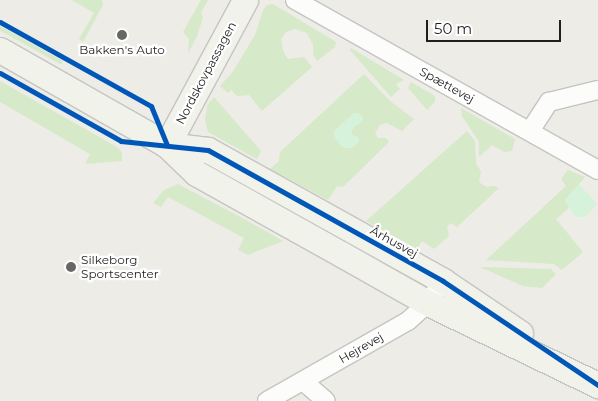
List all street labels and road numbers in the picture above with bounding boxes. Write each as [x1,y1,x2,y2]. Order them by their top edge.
street label: Nordskovpassagen [173,19,239,127]
street label: Spættevej [417,64,477,106]
street label: Århusvej [368,223,420,261]
street label: Hejrevej [336,330,386,366]

